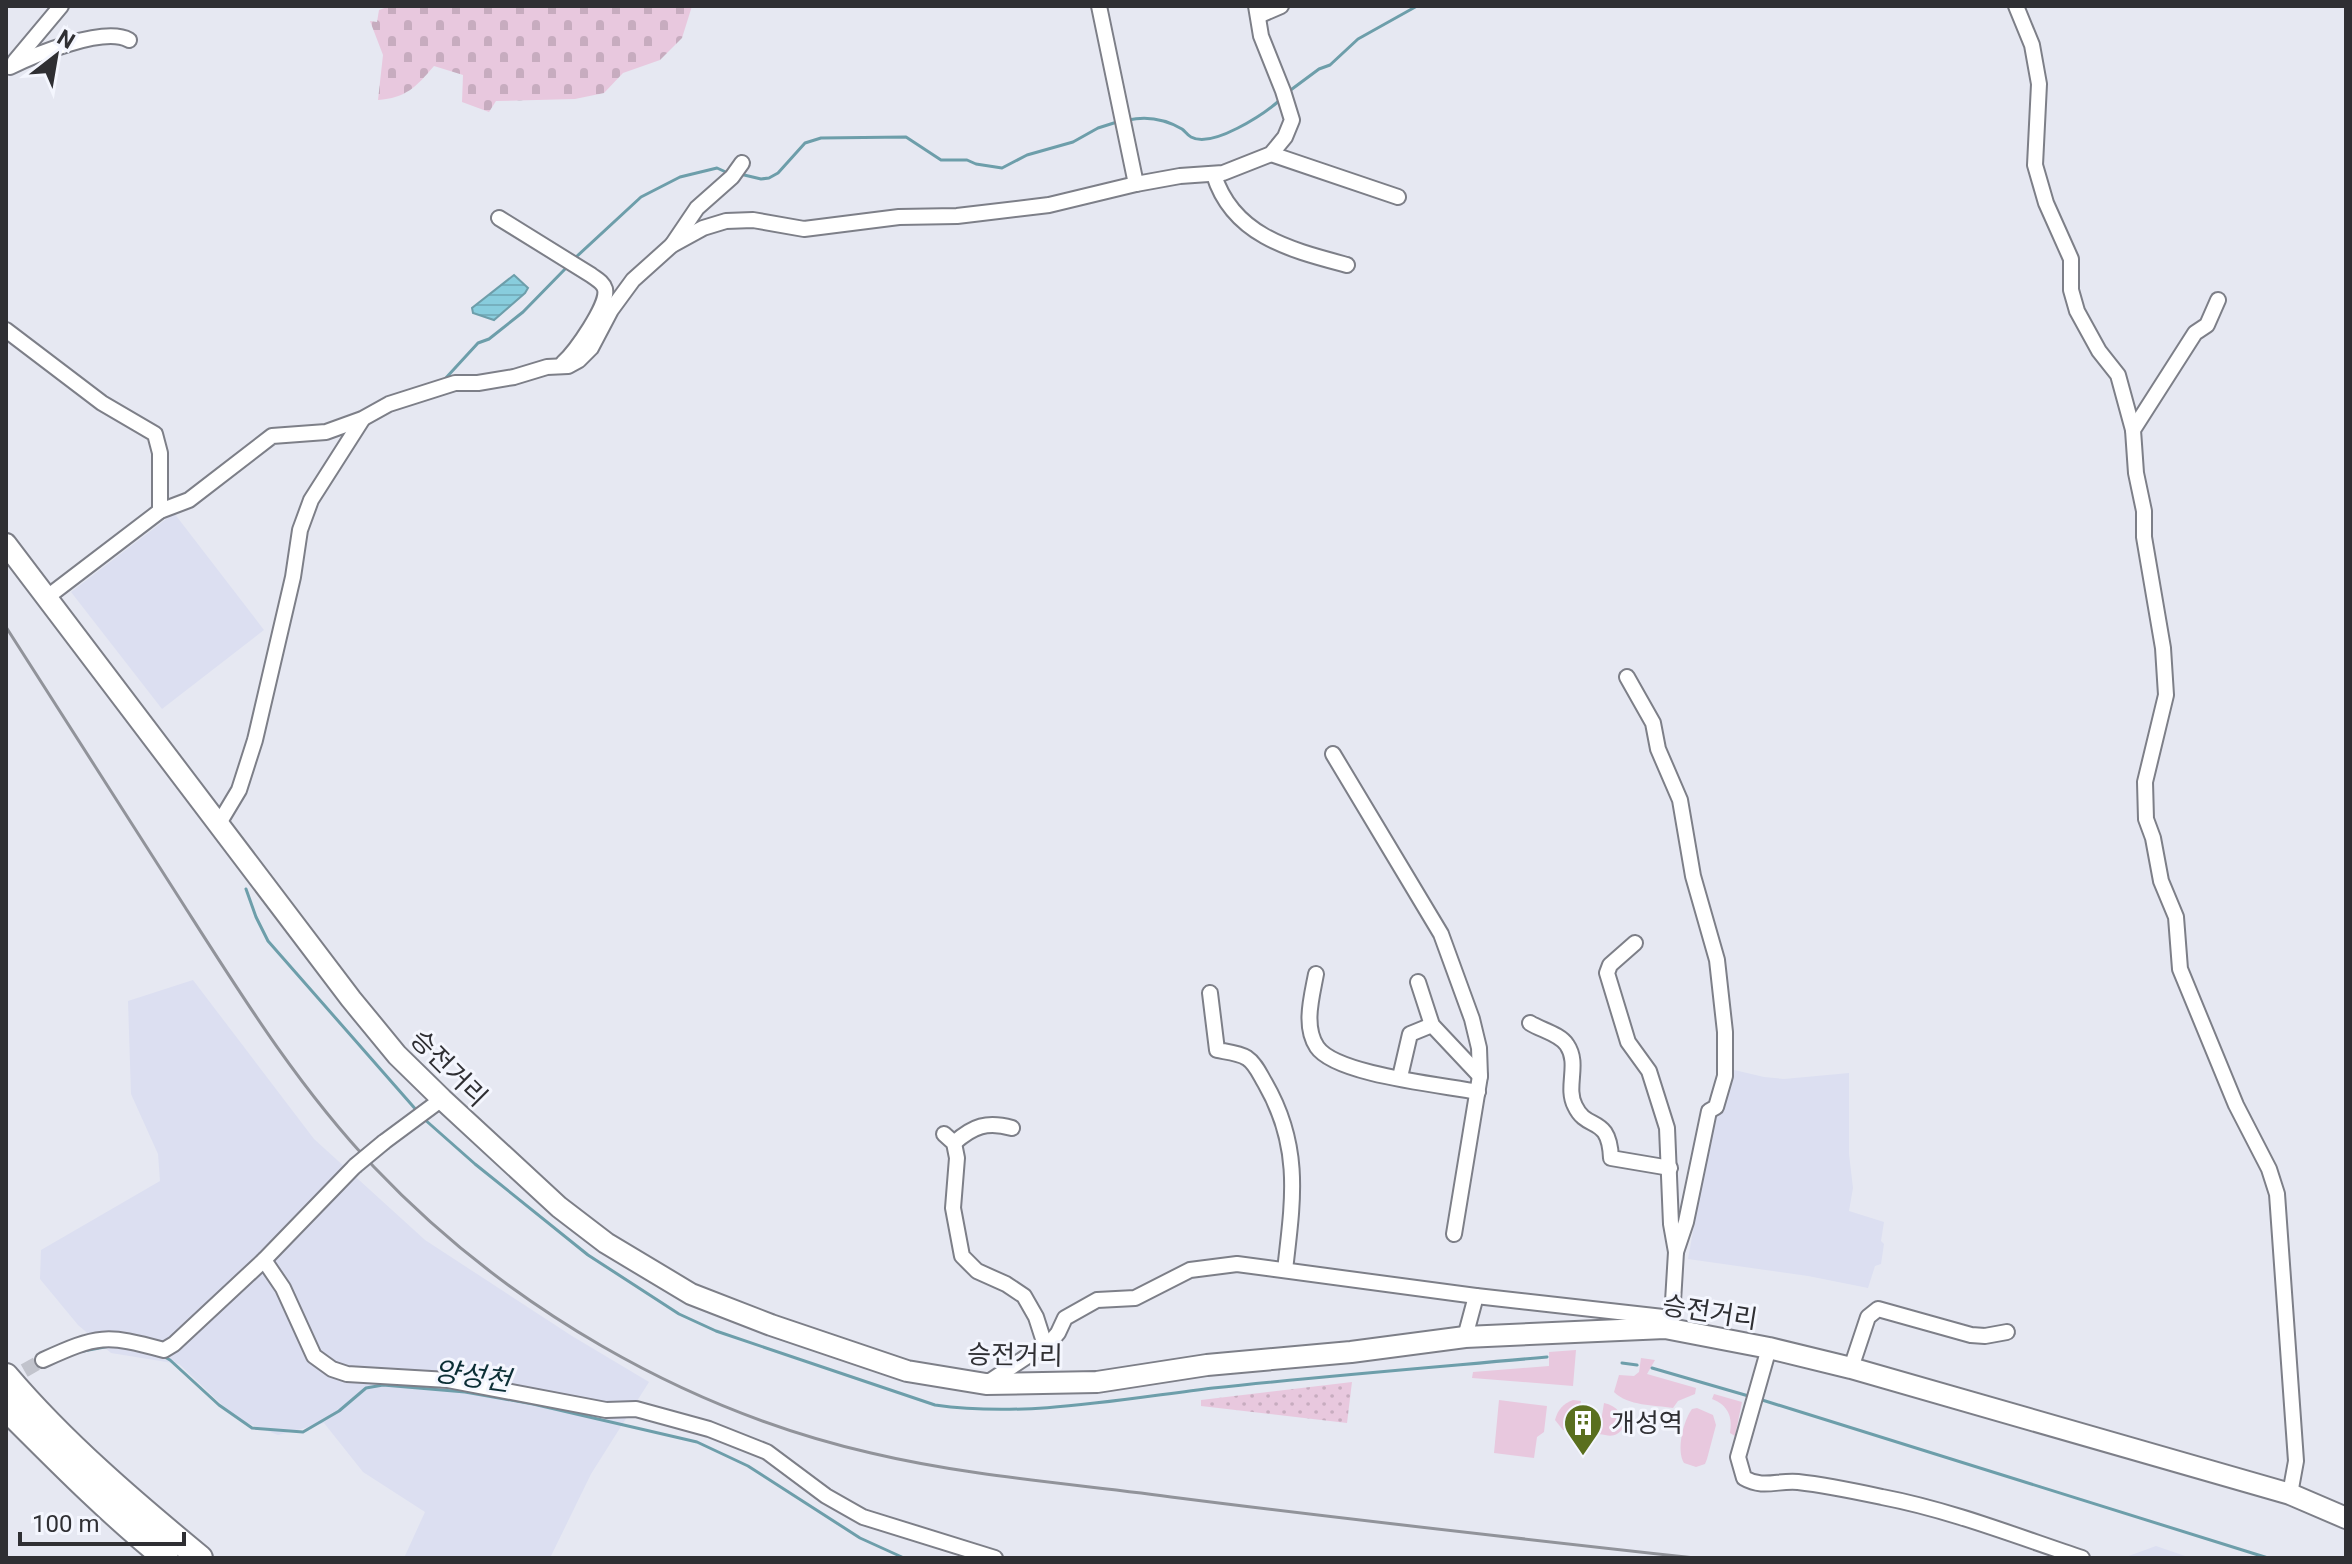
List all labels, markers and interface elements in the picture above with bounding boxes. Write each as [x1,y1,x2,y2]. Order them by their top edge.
north arrow [16,16,96,96]
text: N [53,25,79,54]
street label: 승전거리 [405,1024,493,1112]
street label: 승전거리 [1660,1290,1760,1334]
street label: 승전거리 [967,1339,1063,1371]
water label: 양성천 [431,1354,516,1398]
building icon: 개성역 [1562,1402,1604,1457]
place label: 개성역 [1611,1408,1683,1438]
scale bar [20,1496,184,1546]
text: 100 m [32,1510,99,1538]

